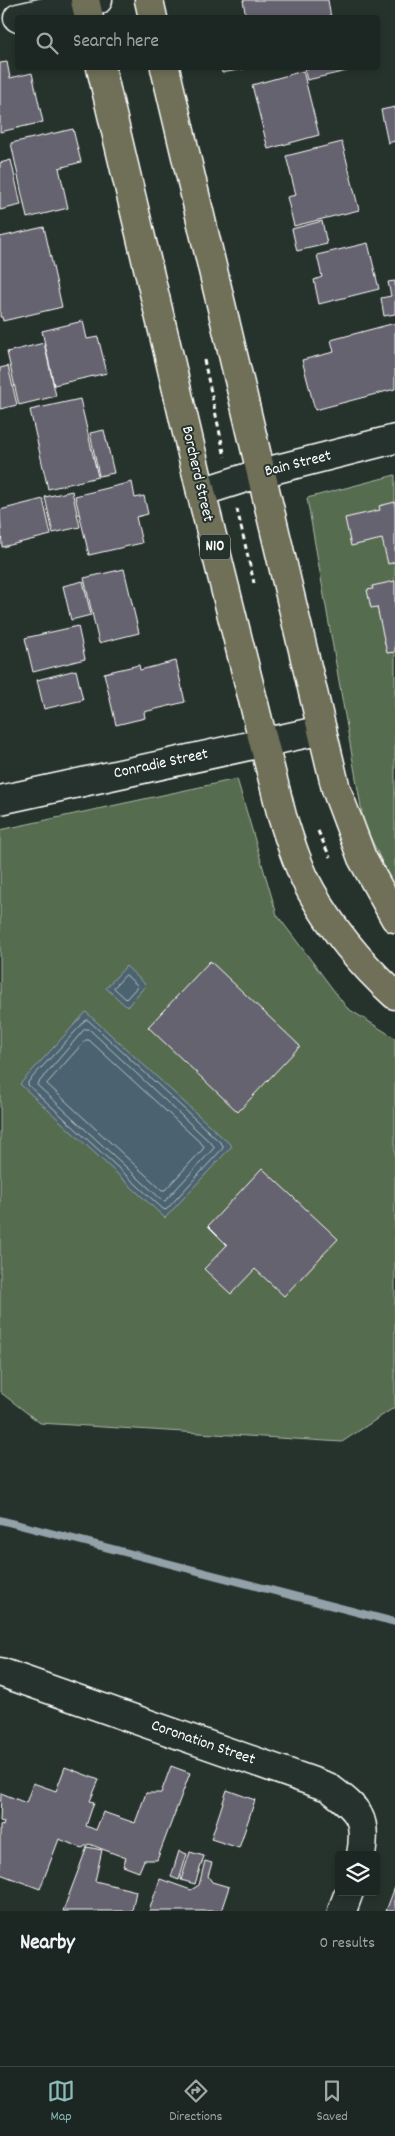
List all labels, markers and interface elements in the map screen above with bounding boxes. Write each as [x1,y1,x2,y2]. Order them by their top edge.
search box [15,15,380,70]
icon: search [33,29,61,57]
text: Search here [73,29,159,56]
street label: Borcherd Street [175,424,219,524]
street label: Bain Street [262,445,334,483]
road number: N10 [200,534,230,560]
street label: Conradie Street [112,743,210,785]
street label: Coronation Street [148,1714,258,1772]
map controls [335,1851,380,1896]
button: layers [335,1851,380,1896]
text: Nearby [20,1929,75,1959]
text: 0 results [320,1932,375,1955]
tab: Map [47,2077,75,2127]
tab: Directions [169,2077,222,2127]
tab: Saved [317,2077,348,2127]

